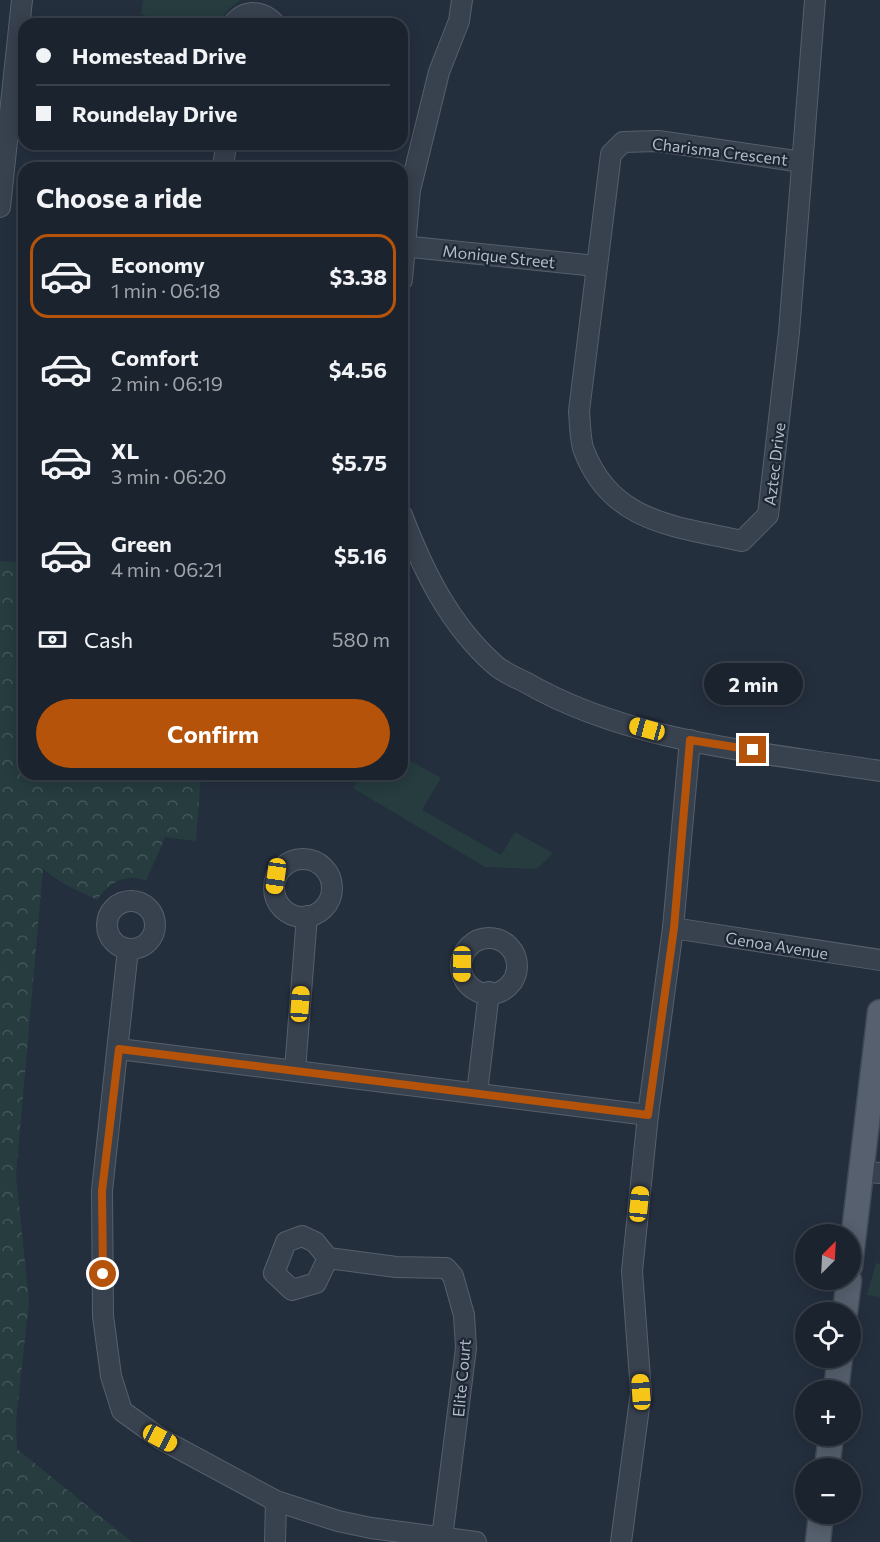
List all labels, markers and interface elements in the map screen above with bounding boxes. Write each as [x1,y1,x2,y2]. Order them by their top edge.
text: Homestead Drive [72,42,246,69]
text: Roundelay Drive [72,100,237,127]
street label: Charisma Crescent [651,133,789,169]
text: Choose a ride [36,181,202,214]
street label: Monique Street [442,241,557,271]
icon: car [39,249,93,303]
text: Economy [111,251,205,278]
text: $3.38 [330,263,387,290]
text: 1 min · 06:18 [111,278,220,302]
icon: car [39,342,93,396]
text: Comfort [111,344,199,371]
text: $4.56 [329,356,387,383]
text: 2 min · 06:19 [111,371,223,395]
street label: Aztec Drive [759,421,789,507]
icon: car [39,435,93,489]
text: XL [111,437,139,464]
text: $5.75 [331,449,387,476]
text: 3 min · 06:20 [111,464,227,488]
icon: car [39,528,93,582]
text: Green [111,530,172,557]
text: $5.16 [334,542,387,569]
text: 4 min · 06:21 [111,557,223,581]
icon: cash [36,623,69,656]
text: Cash [84,626,133,653]
text: 580 m [332,627,390,651]
callout: 2 min [704,663,802,705]
text: 2 min [729,672,778,696]
button: Confirm [36,699,390,768]
car [627,716,667,742]
route end [739,736,766,763]
car [265,857,287,895]
street label: Genoa Avenue [724,928,830,962]
car [453,946,471,982]
car [290,985,310,1023]
car [628,1185,650,1223]
north arrow [795,1224,861,1290]
map controls [795,1224,861,1524]
route start [89,1260,116,1287]
button: locate [795,1302,861,1368]
street label: Elite Court [448,1338,474,1418]
car [631,1373,651,1411]
button: + [795,1380,861,1446]
car [140,1422,180,1454]
button: − [795,1458,861,1524]

